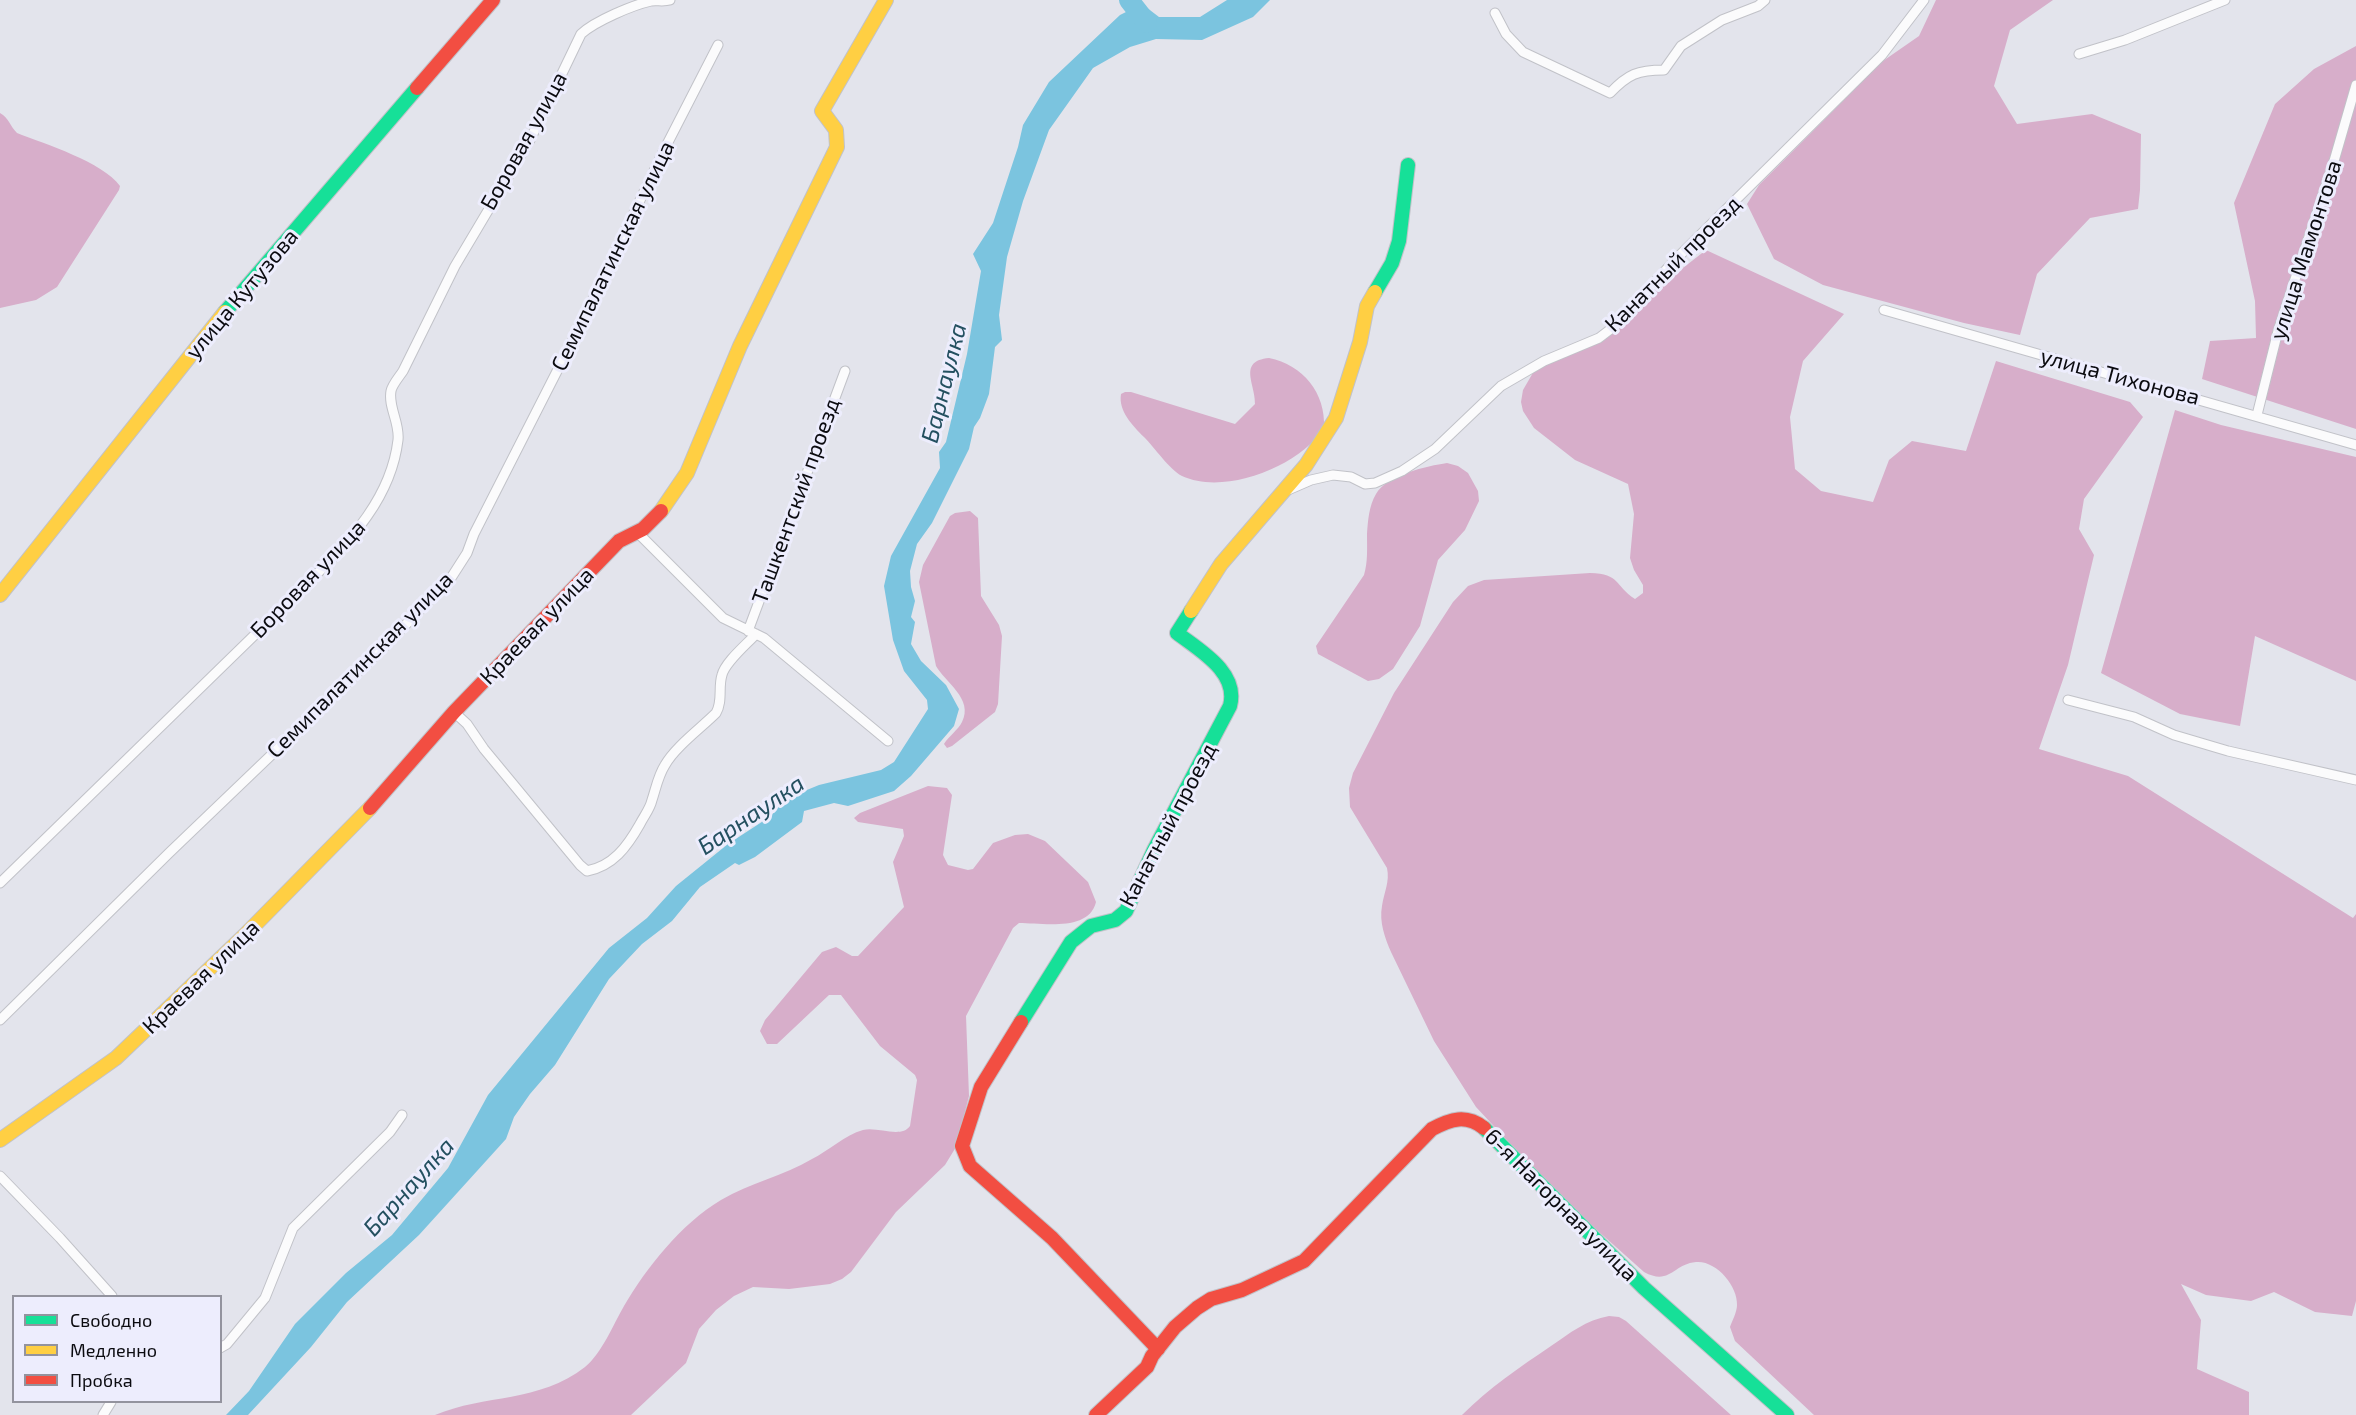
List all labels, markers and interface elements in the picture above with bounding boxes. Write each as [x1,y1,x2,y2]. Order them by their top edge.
street label: Боровая улица [475,67,573,215]
street label: Семипалатинская улица [546,137,680,375]
street label: улица Мамонтова [2265,157,2347,343]
street label: Канатный проезд [1600,191,1746,337]
street label: улица Кутузова [180,224,304,364]
water label: Барнаулка [915,320,973,446]
street label: улица Тихонова [2037,343,2203,411]
street label: Ташкентский проезд [747,395,845,607]
street label: Боровая улица [245,515,371,643]
street label: Краевая улица [474,562,600,690]
street label: Семипалатинская улица [261,566,459,764]
street label: Канатный проезд [1114,739,1222,911]
water label: Барнаулка [692,769,810,861]
street label: Краевая улица [137,914,265,1040]
street label: 6-я Нагорная улица [1479,1123,1643,1287]
water label: Барнаулка [357,1132,461,1242]
legend [12,1295,222,1403]
text: Свободно [70,1309,152,1331]
text: Медленно [70,1339,157,1361]
text: Пробка [70,1369,133,1391]

